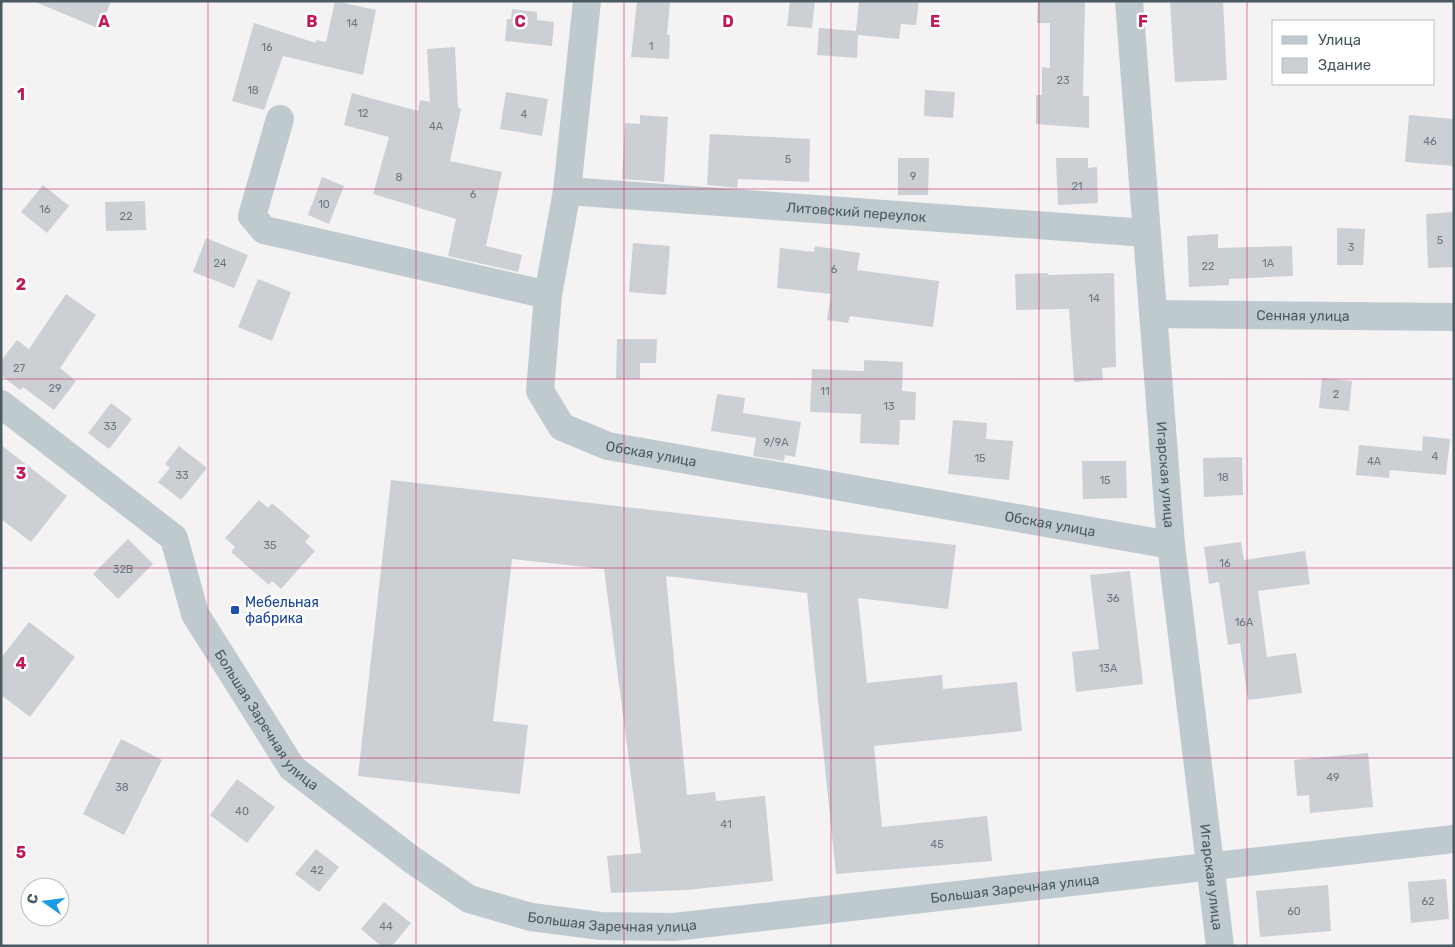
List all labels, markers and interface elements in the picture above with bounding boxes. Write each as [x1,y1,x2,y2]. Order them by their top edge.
text: A [98,12,110,31]
text: B [306,12,318,31]
text: C [514,12,526,31]
text: D [722,12,734,31]
text: E [930,12,940,31]
text: F [1138,12,1148,31]
house number: 14 [346,17,358,30]
legend [1272,20,1435,85]
text: Улица [1318,31,1361,49]
house number: 1 [649,40,653,53]
house number: 16 [261,41,273,54]
text: Здание [1318,56,1371,74]
house number: 23 [1056,74,1070,87]
house number: 18 [247,84,259,97]
text: 1 [17,85,25,104]
house number: 12 [357,107,369,120]
house number: 4 [521,108,528,121]
house number: 4А [429,120,444,133]
house number: 46 [1423,135,1437,148]
house number: 5 [785,153,792,166]
house number: 9 [910,170,916,183]
house number: 8 [396,171,403,184]
house number: 21 [1071,180,1083,193]
house number: 6 [470,188,477,201]
house number: 10 [318,198,330,211]
street label: Литовский переулок [786,198,927,226]
house number: 16 [39,203,51,216]
house number: 22 [120,210,132,223]
house number: 5 [1437,234,1444,247]
house number: 3 [1348,241,1355,254]
house number: 24 [213,257,227,270]
house number: 1А [1262,257,1275,270]
house number: 22 [1202,260,1214,273]
house number: 6 [831,263,838,276]
text: 2 [16,275,26,294]
house number: 14 [1088,292,1100,305]
street label: Сенная улица [1256,307,1350,324]
house number: 27 [13,362,25,375]
house number: 29 [49,382,61,395]
house number: 11 [820,385,830,398]
house number: 2 [1333,388,1339,401]
house number: 13 [883,400,895,413]
house number: 33 [103,420,117,433]
street label: Игарская улица [1153,421,1178,529]
house number: 9/9А [763,436,789,449]
street label: Обская улица [605,437,698,470]
house number: 4 [1432,450,1439,463]
house number: 15 [974,452,986,465]
house number: 4А [1367,455,1382,468]
text: 3 [16,464,26,483]
house number: 33 [175,469,189,482]
house number: 18 [1217,471,1229,484]
house number: 15 [1099,474,1111,487]
street label: Обская улица [1003,507,1097,540]
house number: 35 [263,539,277,552]
house number: 16 [1219,557,1231,570]
house number: 32В [113,563,133,576]
house number: 36 [1106,592,1120,605]
place label: Мебельная фабрика [245,594,319,627]
marker: Мебельная фабрика [229,604,241,616]
house number: 16А [1235,616,1254,629]
street label: Большая Заречная улица [211,646,322,794]
text: 4 [16,654,27,673]
house number: 13А [1099,662,1118,675]
house number: 49 [1326,771,1340,784]
house number: 38 [115,781,129,794]
house number: 40 [235,805,249,818]
house number: 41 [720,818,732,831]
street label: Игарская улица [1197,823,1226,931]
house number: 45 [930,838,944,851]
text: 5 [16,843,26,862]
house number: 42 [310,864,324,877]
street label: Большая Заречная улица [929,871,1100,907]
north arrow [20,877,70,927]
text: С [23,892,42,906]
house number: 62 [1421,895,1435,908]
house number: 60 [1287,905,1301,918]
street label: Большая Заречная улица [527,908,698,936]
house number: 44 [379,920,393,933]

